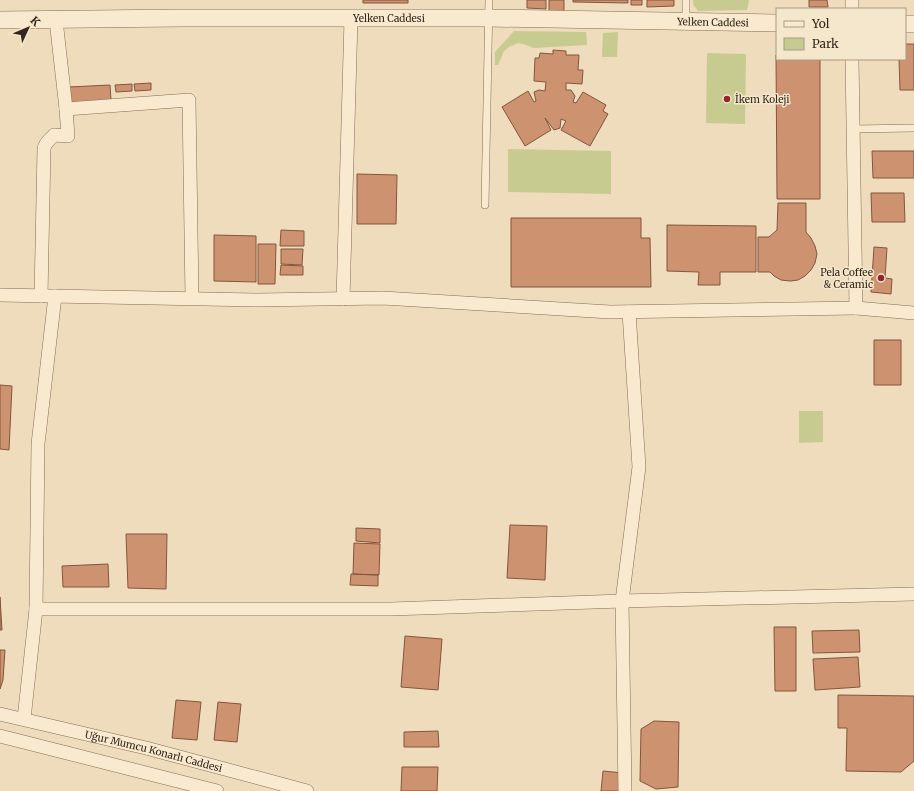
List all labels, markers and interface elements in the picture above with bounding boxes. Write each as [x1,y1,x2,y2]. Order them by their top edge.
north arrow [8,8,48,48]
legend [776,8,906,60]
street label: Yelken Caddesi [352,12,425,25]
text: K [27,13,44,29]
street label: Yelken Caddesi [676,15,749,29]
text: Yol [811,16,830,31]
text: Park [812,36,839,51]
place label: İkem Koleji [735,92,790,106]
marker: İkem Koleji [722,94,732,104]
place label: Pela Coffee & Ceramic [820,266,873,291]
marker: Pela Coffee & Ceramic [876,273,886,283]
street label: Uğur Mumcu Konarlı Caddesi [84,727,224,775]

